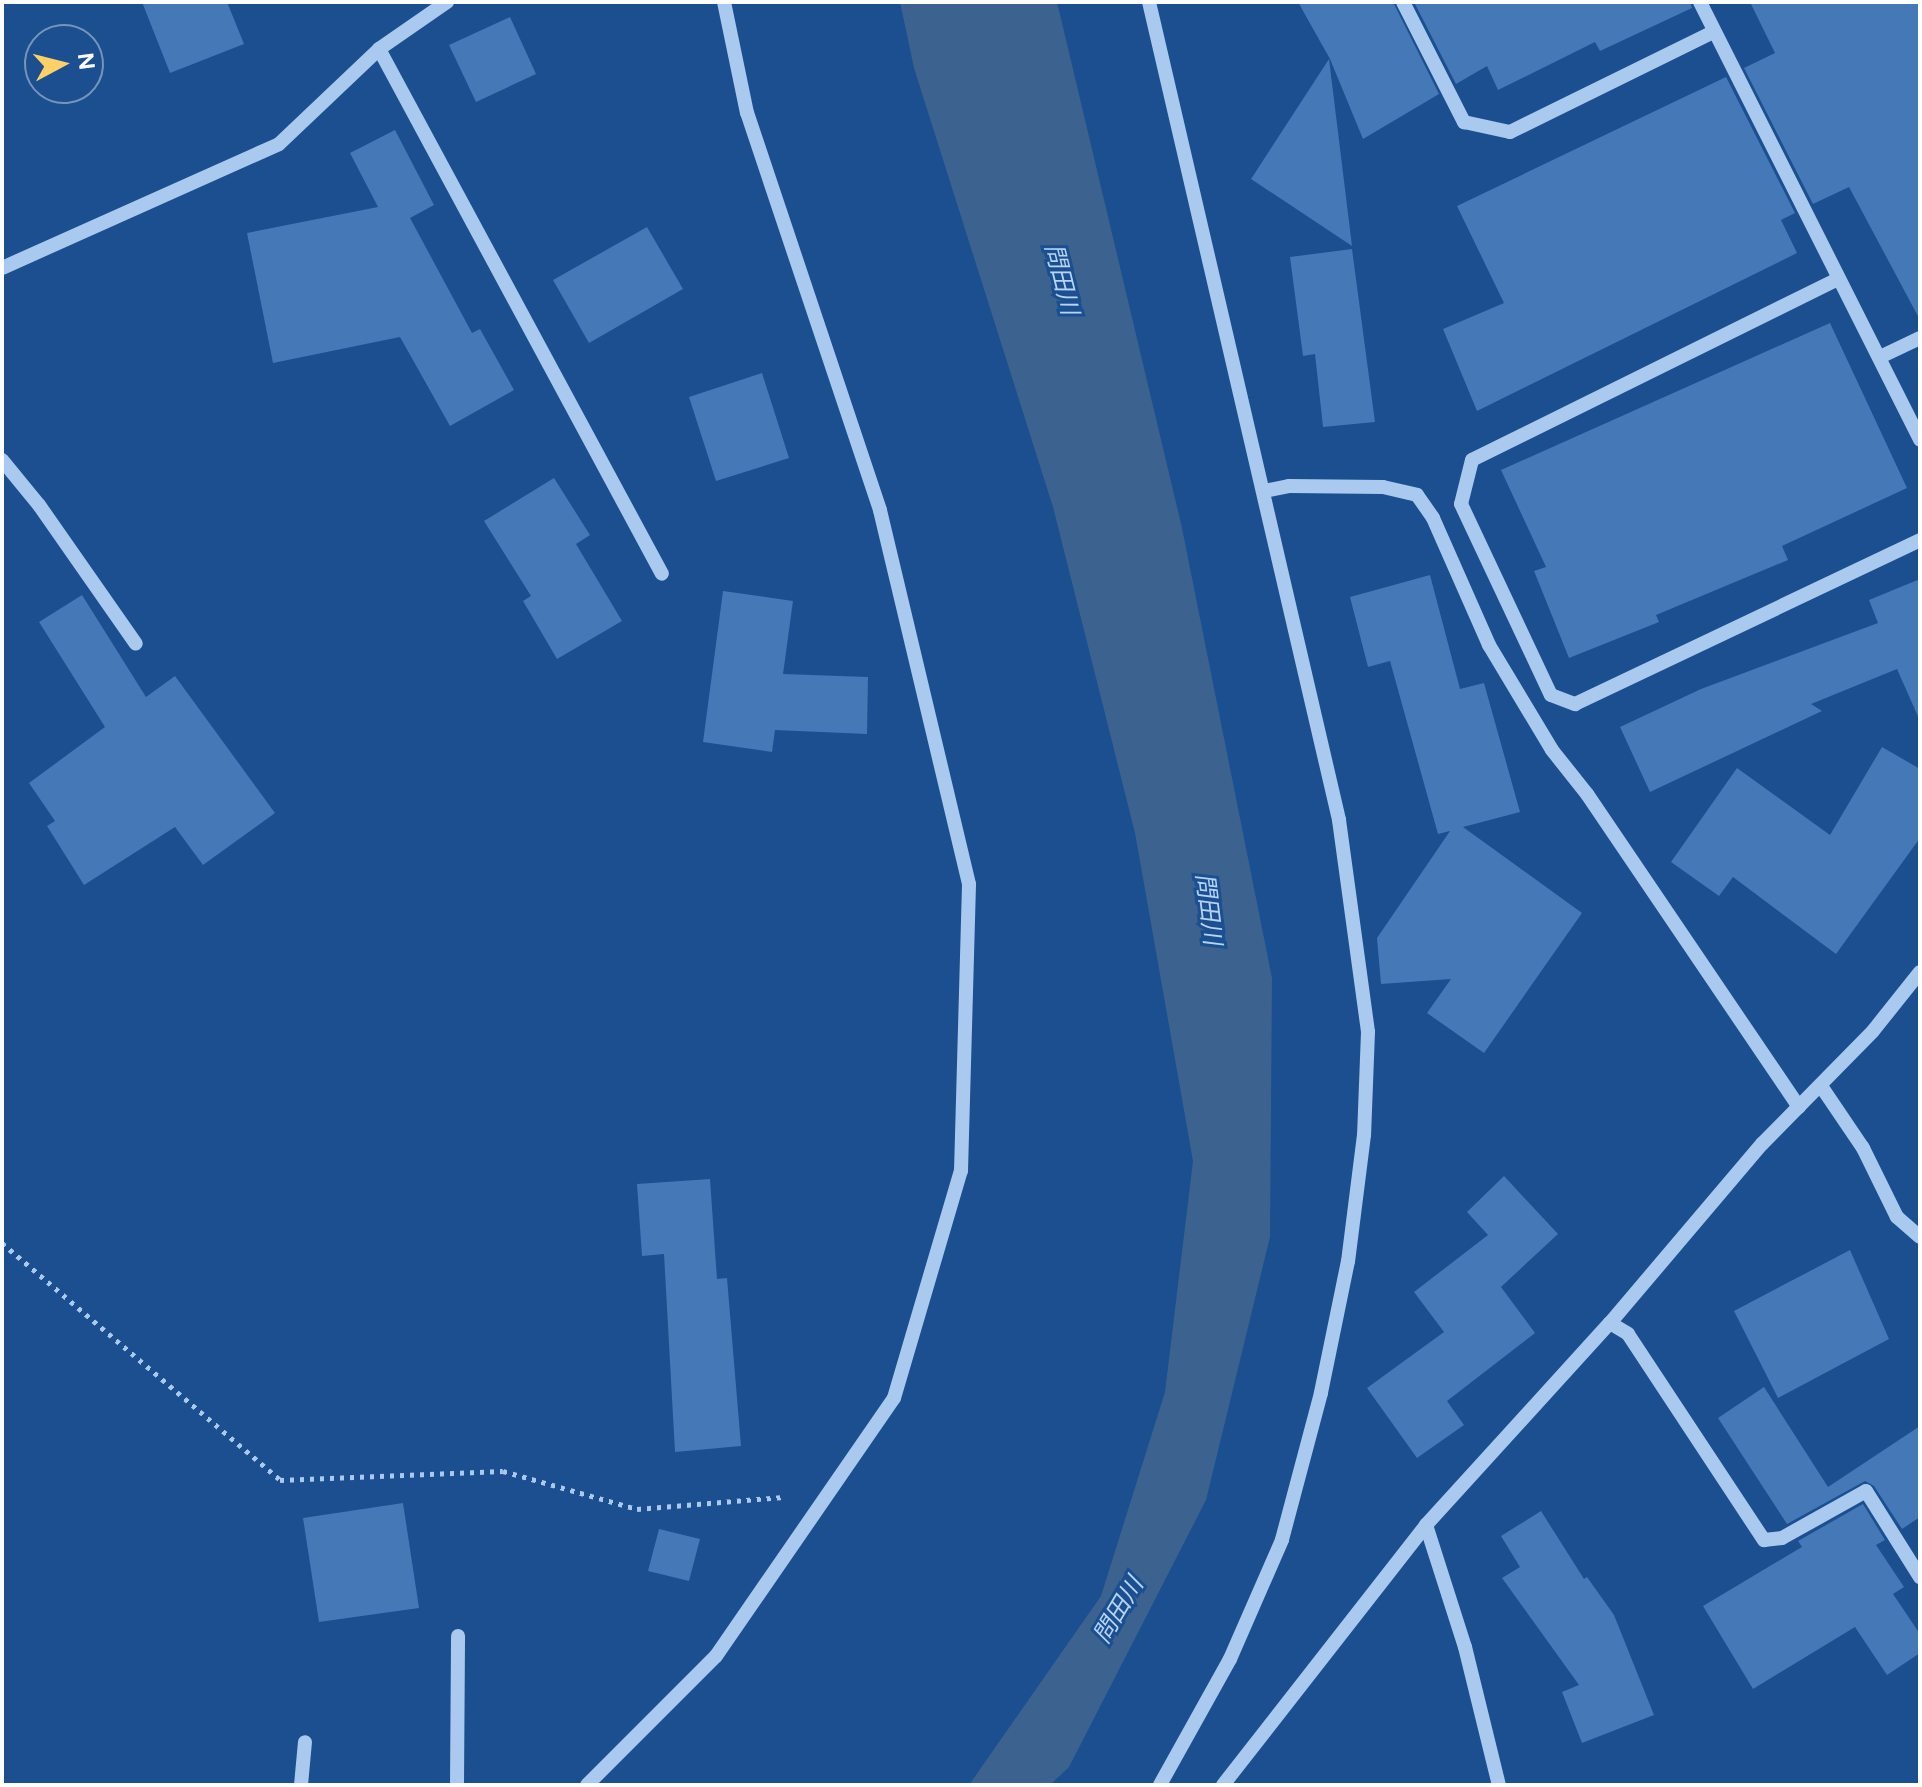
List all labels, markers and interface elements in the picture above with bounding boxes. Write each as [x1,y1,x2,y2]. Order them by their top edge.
north arrow [24,24,104,104]
text: N [72,51,101,71]
water label: 問田川 [1039,241,1085,317]
water label: 問田川 [1190,872,1228,946]
water label: 問田川 [1087,1572,1149,1648]

